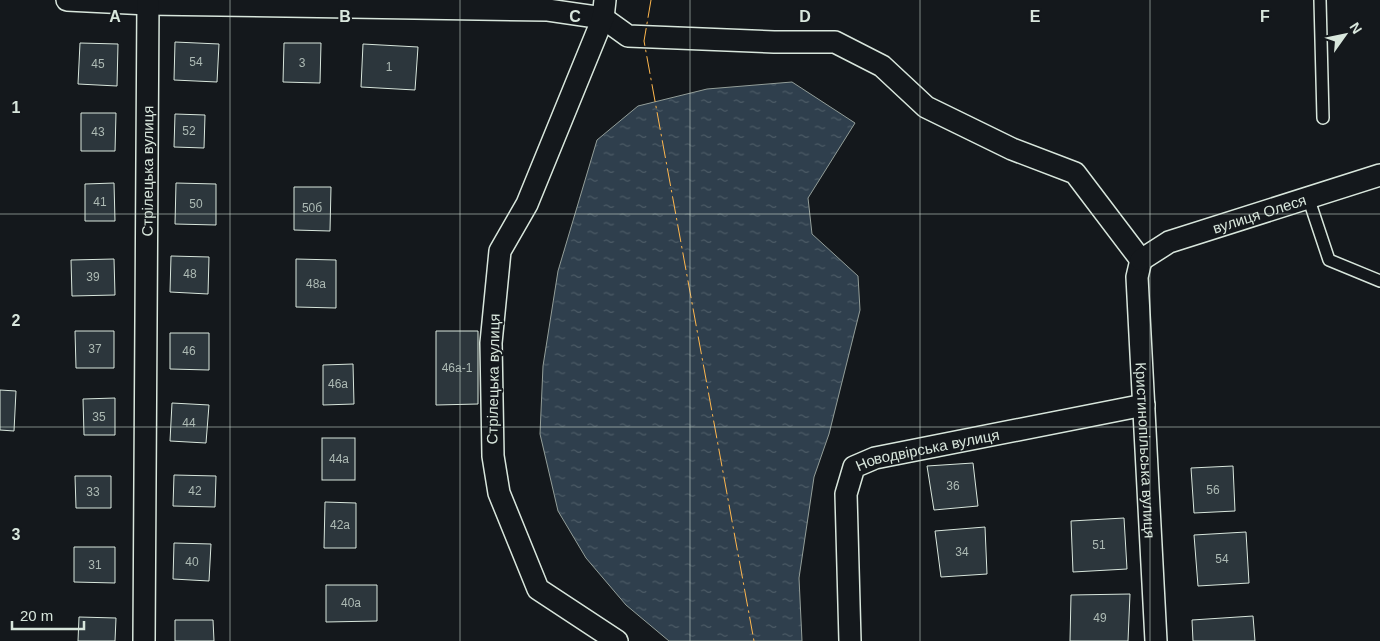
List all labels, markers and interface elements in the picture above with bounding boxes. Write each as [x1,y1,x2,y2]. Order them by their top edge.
text: A [109,8,121,25]
text: B [339,8,351,25]
text: C [569,8,581,25]
text: D [799,8,811,25]
text: E [1030,8,1041,25]
text: F [1260,8,1270,25]
north arrow [1320,10,1370,60]
text: N [1346,19,1365,37]
house number: 54 [189,55,203,69]
house number: 3 [299,56,306,70]
house number: 45 [91,57,105,71]
house number: 1 [386,60,393,74]
text: 1 [12,99,21,116]
street label: Стрілецька вулиця [138,105,156,237]
house number: 52 [182,124,196,138]
house number: 43 [91,125,105,139]
street label: вулиця Олеся [1210,191,1308,236]
house number: 41 [93,195,107,209]
house number: 50 [189,197,203,211]
house number: 50б [302,201,322,215]
house number: 48 [183,267,197,281]
house number: 39 [86,270,100,284]
house number: 48а [306,277,326,291]
text: 2 [12,312,21,329]
street label: Стрілецька вулиця [483,313,503,445]
house number: 37 [88,342,102,356]
house number: 46 [182,344,196,358]
house number: 46а-1 [442,361,473,375]
street label: Кристинопільська вулиця [1133,362,1159,539]
house number: 46а [328,377,348,391]
house number: 35 [92,410,106,424]
house number: 44 [182,416,196,430]
street label: Новодвірська вулиця [853,425,1001,474]
house number: 44а [329,452,349,466]
house number: 36 [946,479,960,493]
house number: 56 [1206,483,1220,497]
house number: 42 [188,484,202,498]
house number: 33 [86,485,100,499]
house number: 42а [330,518,350,532]
text: 3 [12,526,21,543]
house number: 51 [1092,538,1106,552]
house number: 34 [955,545,969,559]
house number: 54 [1215,552,1229,566]
house number: 40 [185,555,199,569]
house number: 31 [88,558,102,572]
house number: 40а [341,596,361,610]
scale bar [12,598,85,630]
text: 20 m [20,607,53,624]
house number: 49 [1093,611,1107,625]

